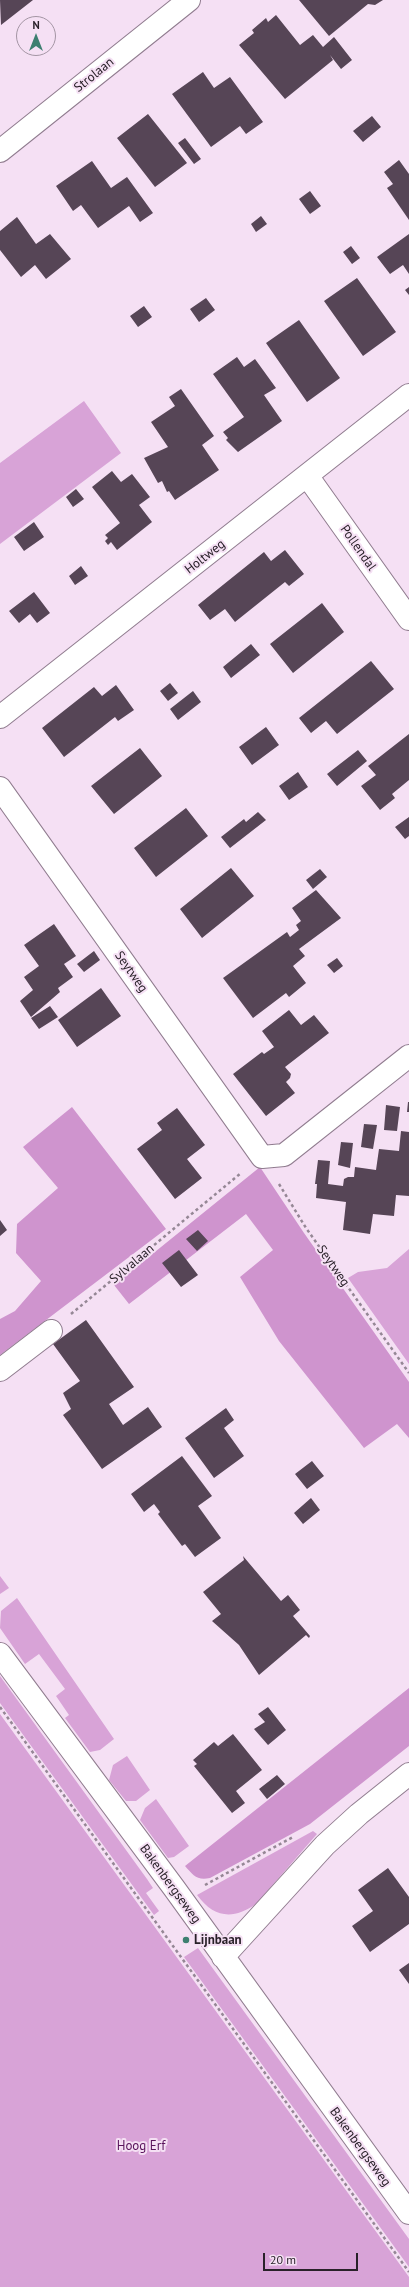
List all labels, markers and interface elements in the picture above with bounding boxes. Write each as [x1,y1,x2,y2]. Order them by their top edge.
north arrow [16,16,56,56]
text: N [32,18,40,32]
street label: Strolaan [71,54,117,96]
street label: Pollendal [337,522,379,574]
street label: Holtweg [182,536,228,578]
street label: Seytweg [111,948,151,996]
street label: Sylvalaan [107,1241,157,1287]
street label: Seytweg [313,1242,353,1290]
street label: Bakenbergseweg [136,1842,204,1926]
place label: Lijnbaan [194,1932,242,1948]
marker: Lijnbaan [181,1935,191,1945]
street label: Bakenbergseweg [326,2105,394,2189]
park label: Hoog Erf [117,2138,165,2154]
scale bar [265,2245,360,2271]
text: 20 m [270,2252,296,2267]

